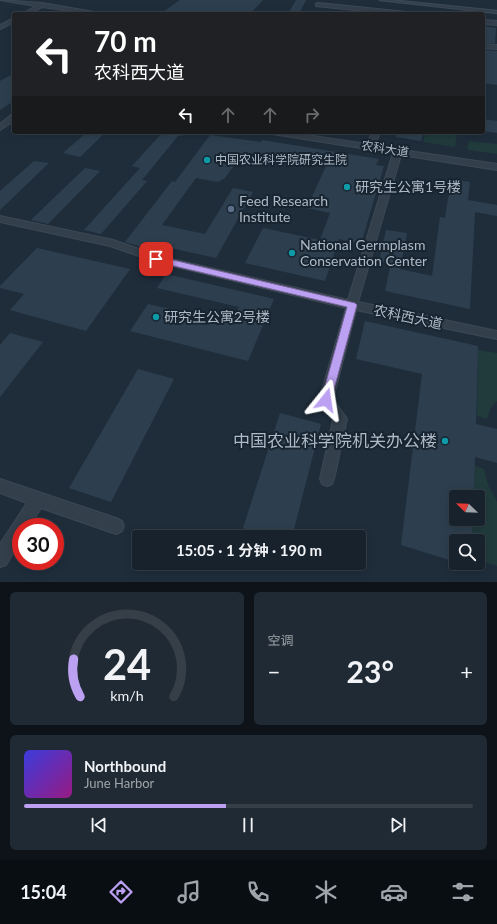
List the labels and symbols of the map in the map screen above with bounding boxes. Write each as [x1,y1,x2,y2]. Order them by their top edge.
street label: 农科大道 [360,137,410,160]
place label: 中国农业科学院研究生院 [215,152,347,167]
marker: 中国农业科学院研究生院 [202,155,212,165]
place label: 研究生公寓1号楼 [355,178,461,195]
marker: 研究生公寓1号楼 [342,182,352,192]
place label: Feed Research Institute [239,192,328,225]
marker: Feed Research Institute [226,204,236,214]
place label: National Germplasm Conservation Center [300,236,427,269]
pin [139,242,173,276]
marker: National Germplasm Conservation Center [287,248,297,258]
street label: 农科西大道 [372,301,444,332]
place label: 研究生公寓2号楼 [164,308,270,325]
marker: 研究生公寓2号楼 [151,312,161,322]
position arrow [305,379,347,421]
place label: 中国农业科学院机关办公楼 [233,430,437,451]
marker: 中国农业科学院机关办公楼 [440,436,450,446]
north arrow [449,490,485,526]
speed limit sign: 30 [12,518,64,570]

